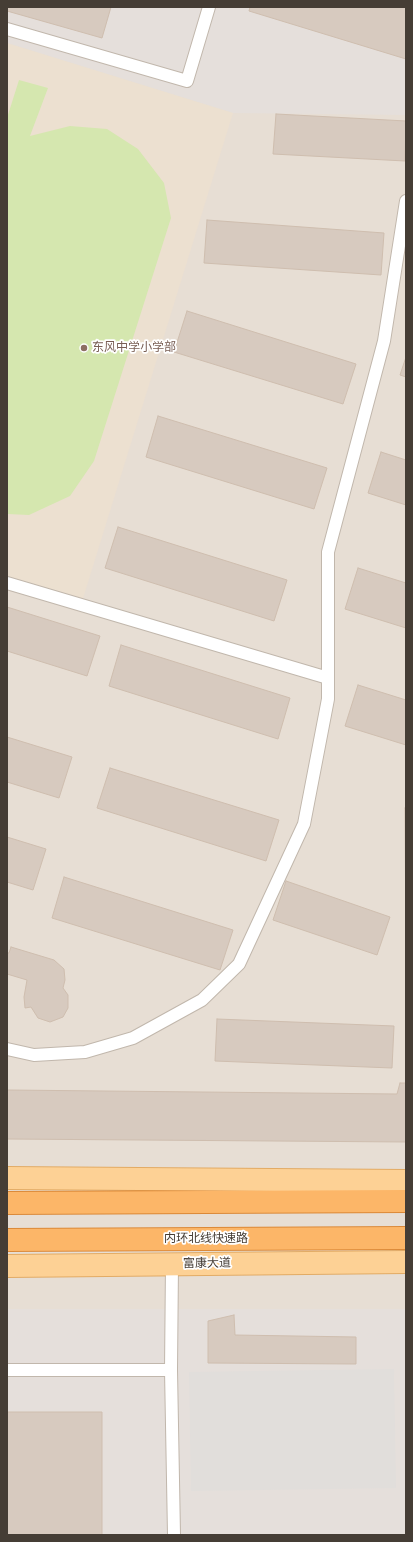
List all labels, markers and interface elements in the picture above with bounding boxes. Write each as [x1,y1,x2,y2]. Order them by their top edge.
place label: 东风中学小学部 [92,341,176,355]
marker: 东风中学小学部 [79,343,89,353]
street label: 内环北线快速路 [164,1232,248,1246]
street label: 富康大道 [183,1256,231,1272]

